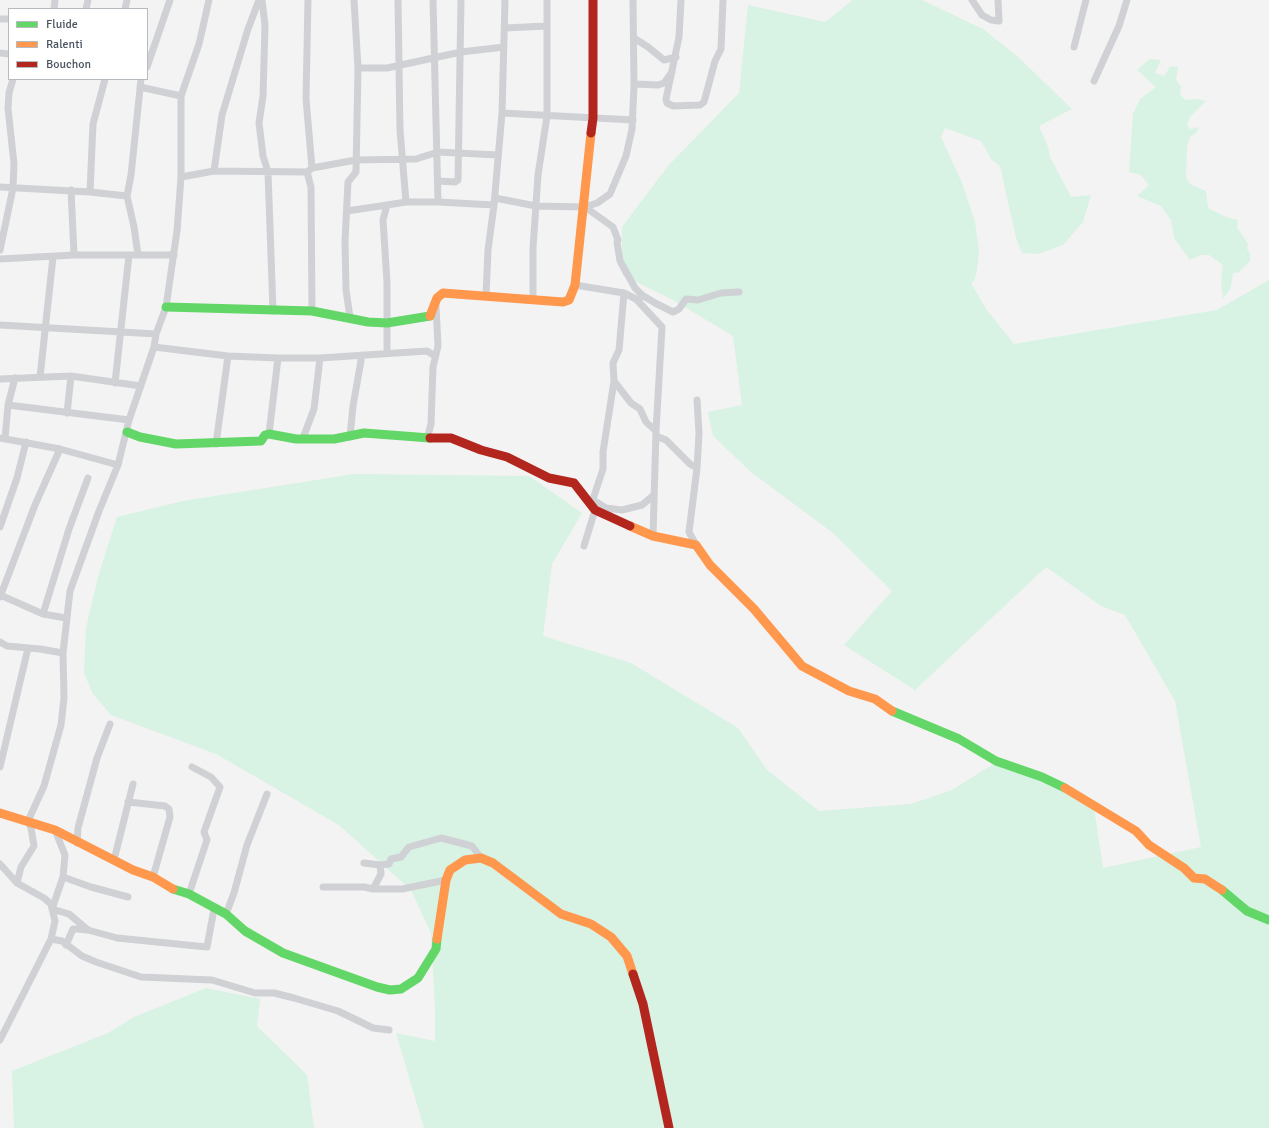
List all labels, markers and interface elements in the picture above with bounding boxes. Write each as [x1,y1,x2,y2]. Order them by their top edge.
legend [8,8,148,80]
text: Fluide [46,17,78,32]
text: Ralenti [46,37,83,52]
text: Bouchon [46,57,91,72]

